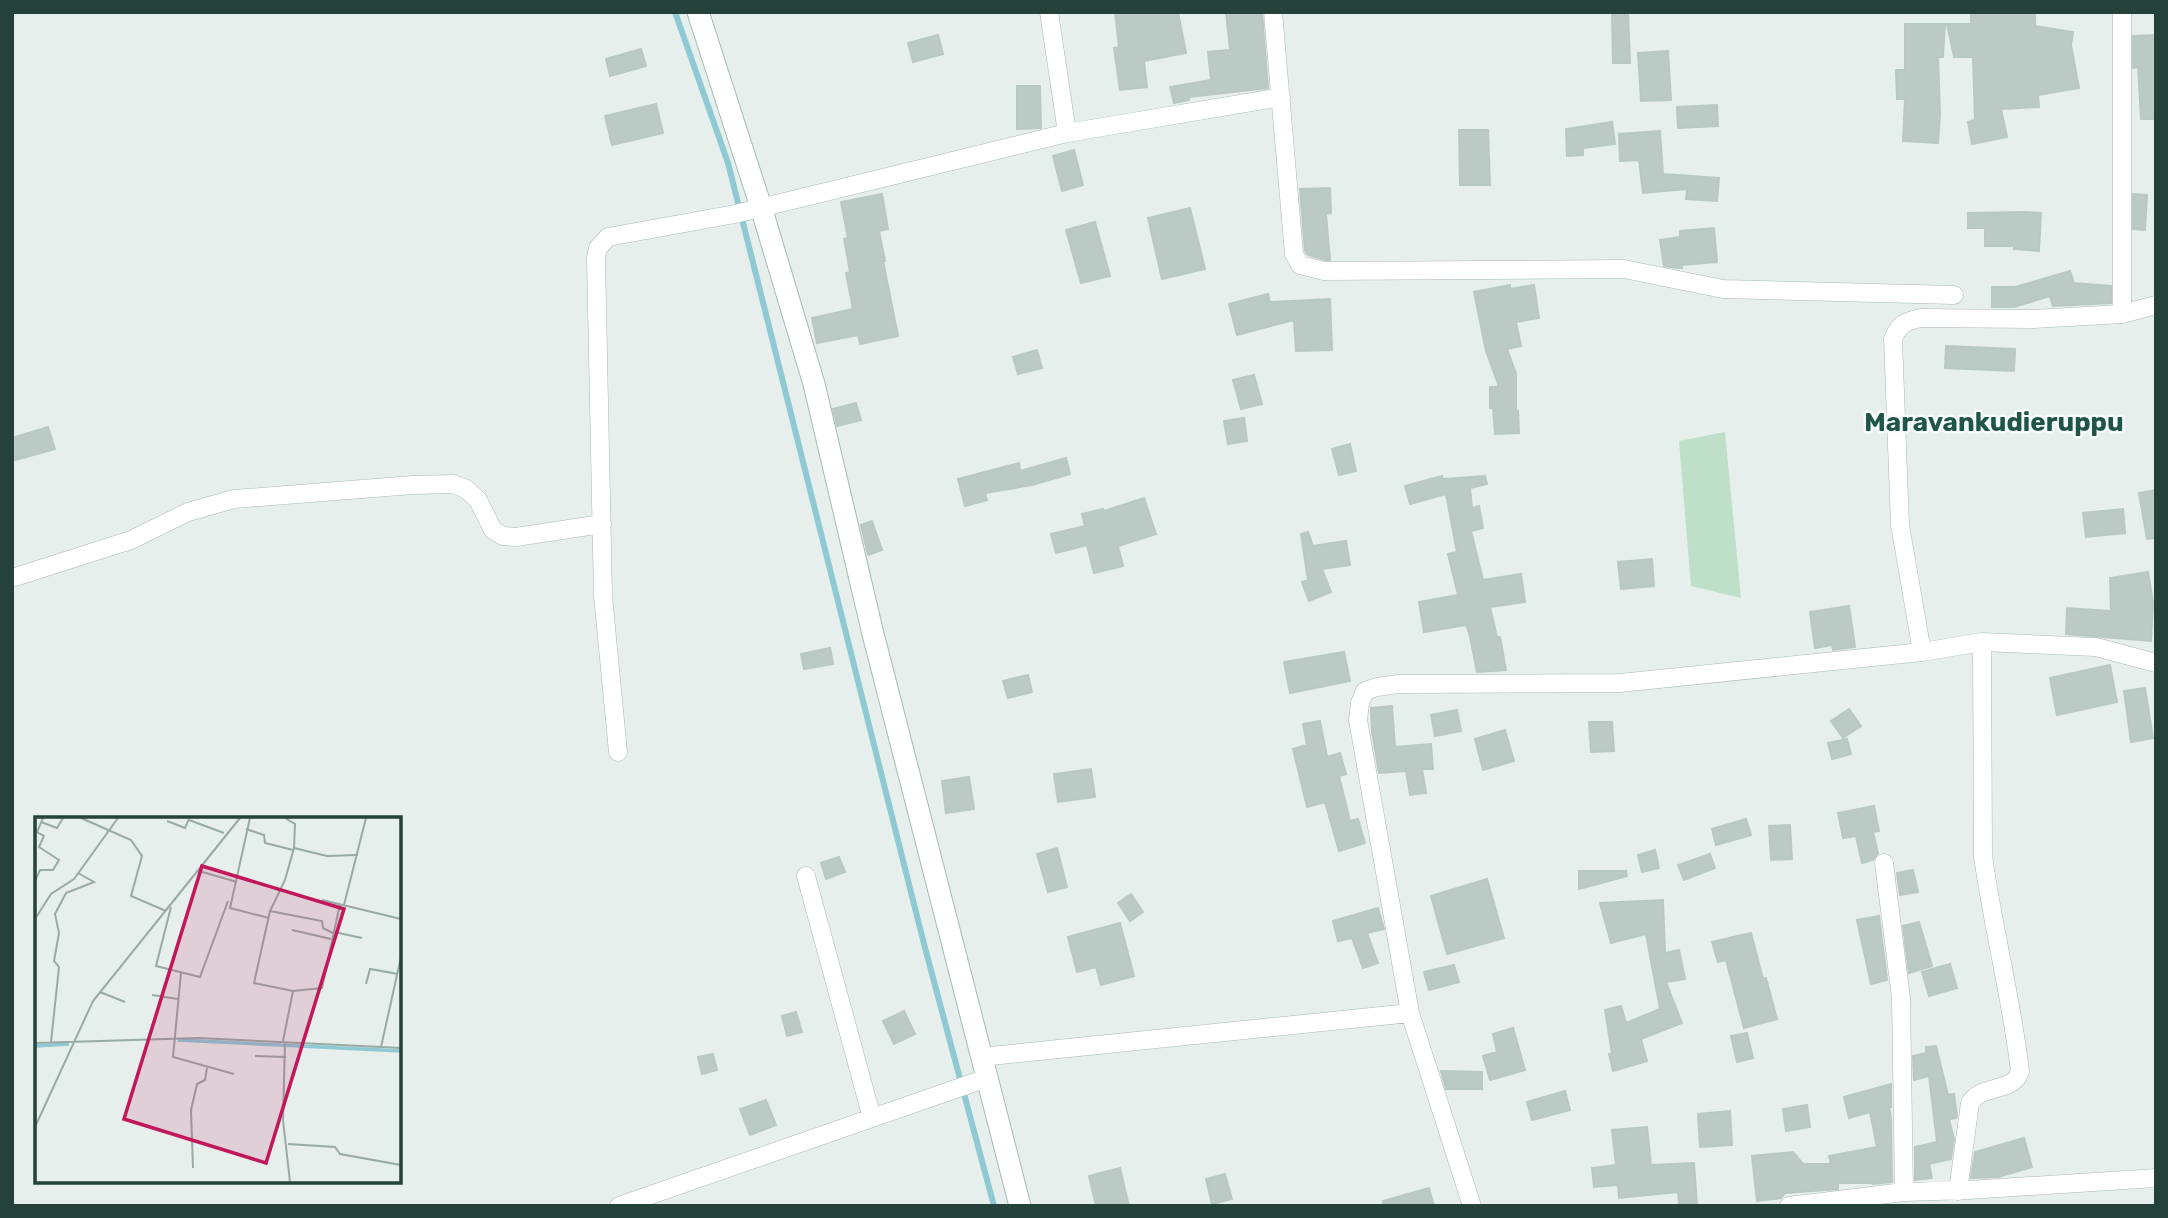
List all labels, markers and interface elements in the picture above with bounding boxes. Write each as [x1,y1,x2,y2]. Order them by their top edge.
district label: Maravankudieruppu [1864,407,2124,438]
inset map [35,817,401,1183]

